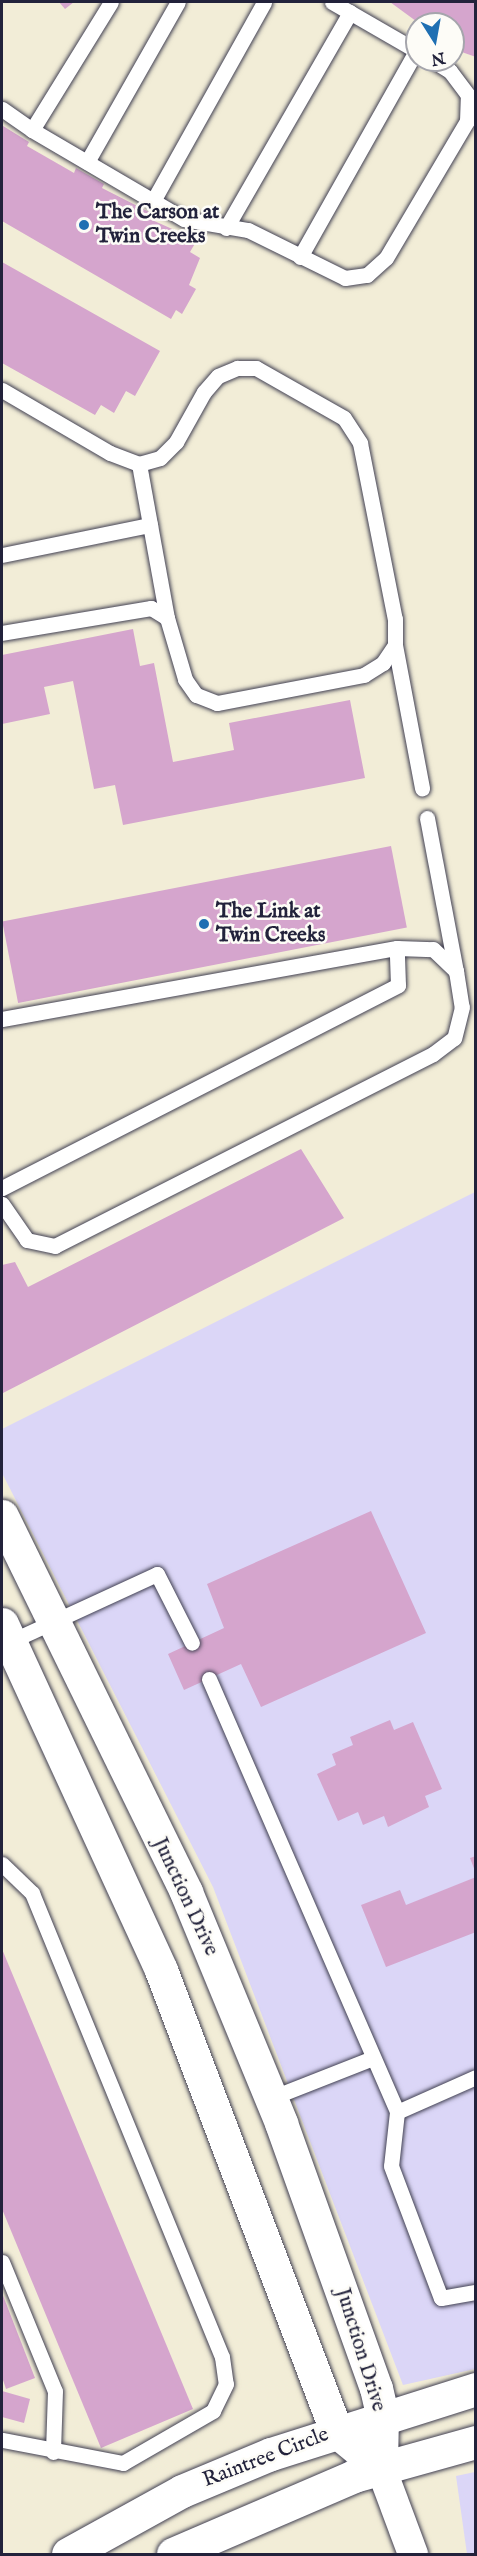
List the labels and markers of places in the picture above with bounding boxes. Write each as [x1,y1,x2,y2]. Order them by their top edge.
place label: The Carson at Twin Creeks [96,200,219,250]
marker: The Carson at Twin Creeks [77,218,91,232]
place label: The Link at Twin Creeks [216,899,325,949]
marker: The Link at Twin Creeks [197,917,211,931]

